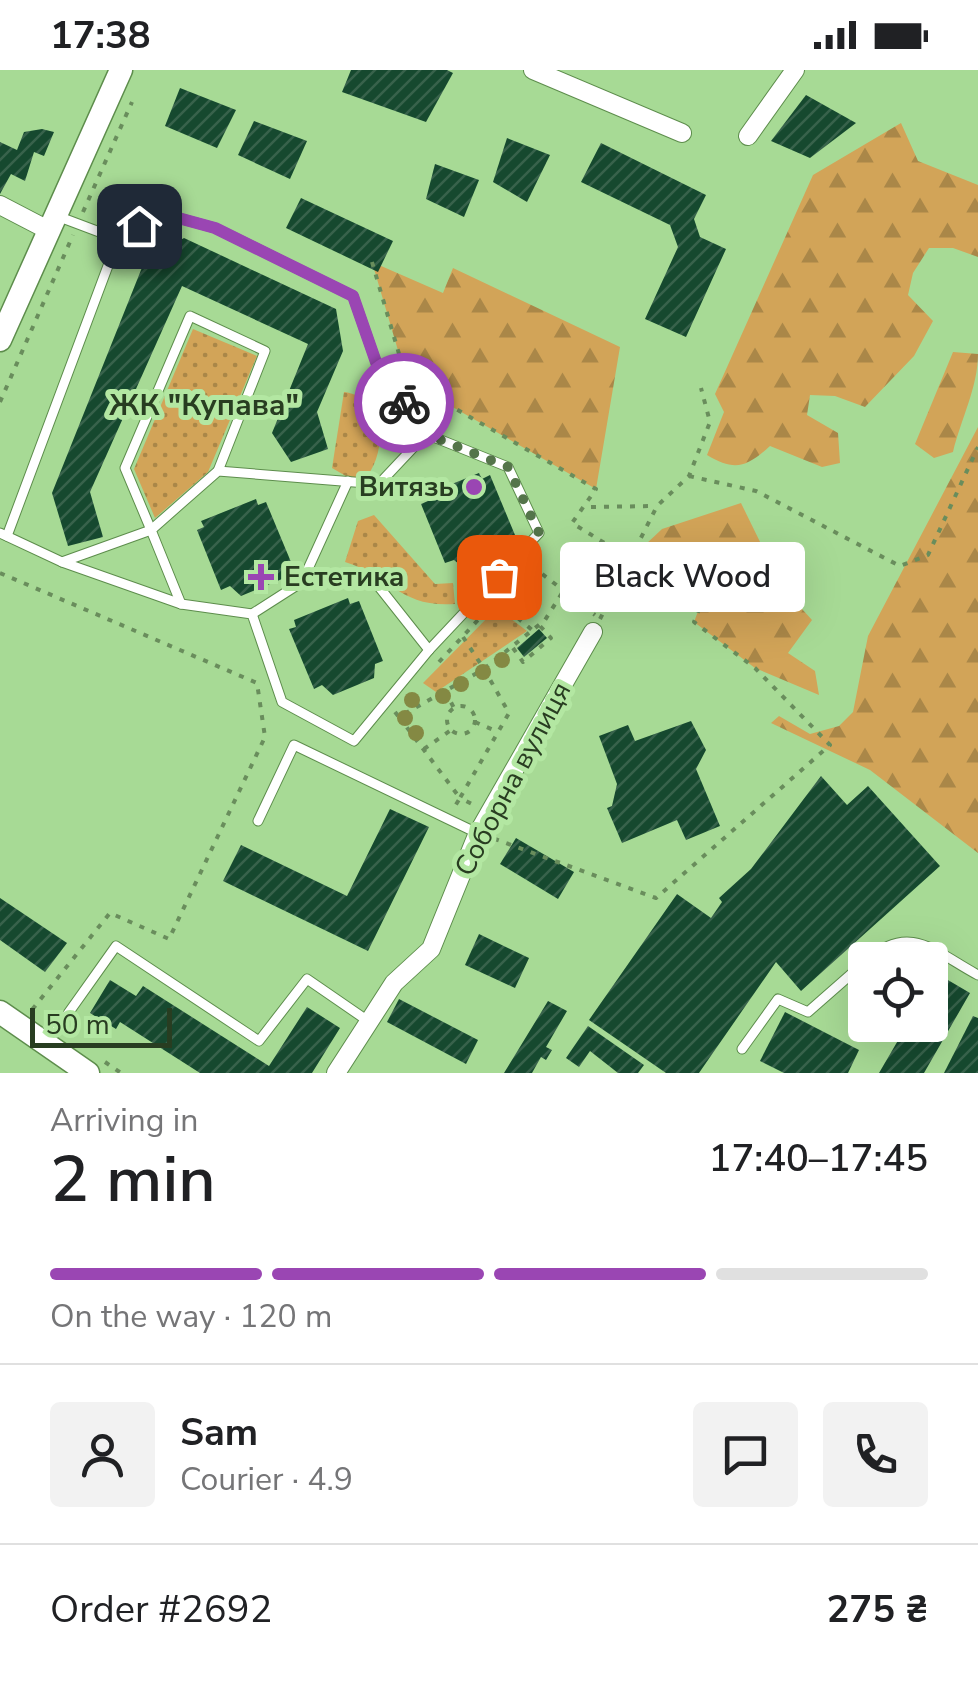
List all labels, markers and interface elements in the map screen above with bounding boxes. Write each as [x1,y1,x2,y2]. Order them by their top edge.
text: 17:38 [50,10,151,61]
pin [97,184,182,269]
icon: home [112,199,167,254]
courier [354,353,454,453]
icon: bike [377,376,432,431]
district label: ЖК "Купава" [109,385,299,426]
place label: Витязь [359,468,454,506]
marker: Витязь [463,476,485,498]
pin [457,535,542,620]
callout: Black Wood [559,542,804,612]
icon: bag [472,550,527,605]
text: Black Wood [594,555,771,598]
place label: Естетика [284,558,405,596]
marker: Естетика [248,564,274,590]
street label: Соборна вулиця [446,675,580,883]
map controls [848,942,948,1042]
button: locate [848,942,948,1042]
scale bar [30,1003,172,1048]
text: 50 m [45,1006,110,1044]
text: Arriving in [50,1099,198,1142]
text: 17:40–17:45 [709,1133,928,1184]
text: 2 min [50,1135,216,1224]
text: On the way · 120 m [50,1295,332,1338]
button: person [50,1402,155,1507]
button: chat [693,1402,798,1507]
button: phone [823,1402,928,1507]
text: Sam [180,1407,258,1458]
text: Courier · 4.9 [180,1458,353,1501]
text: Order #2692 [50,1584,272,1635]
text: 275 ₴ [827,1584,928,1635]

